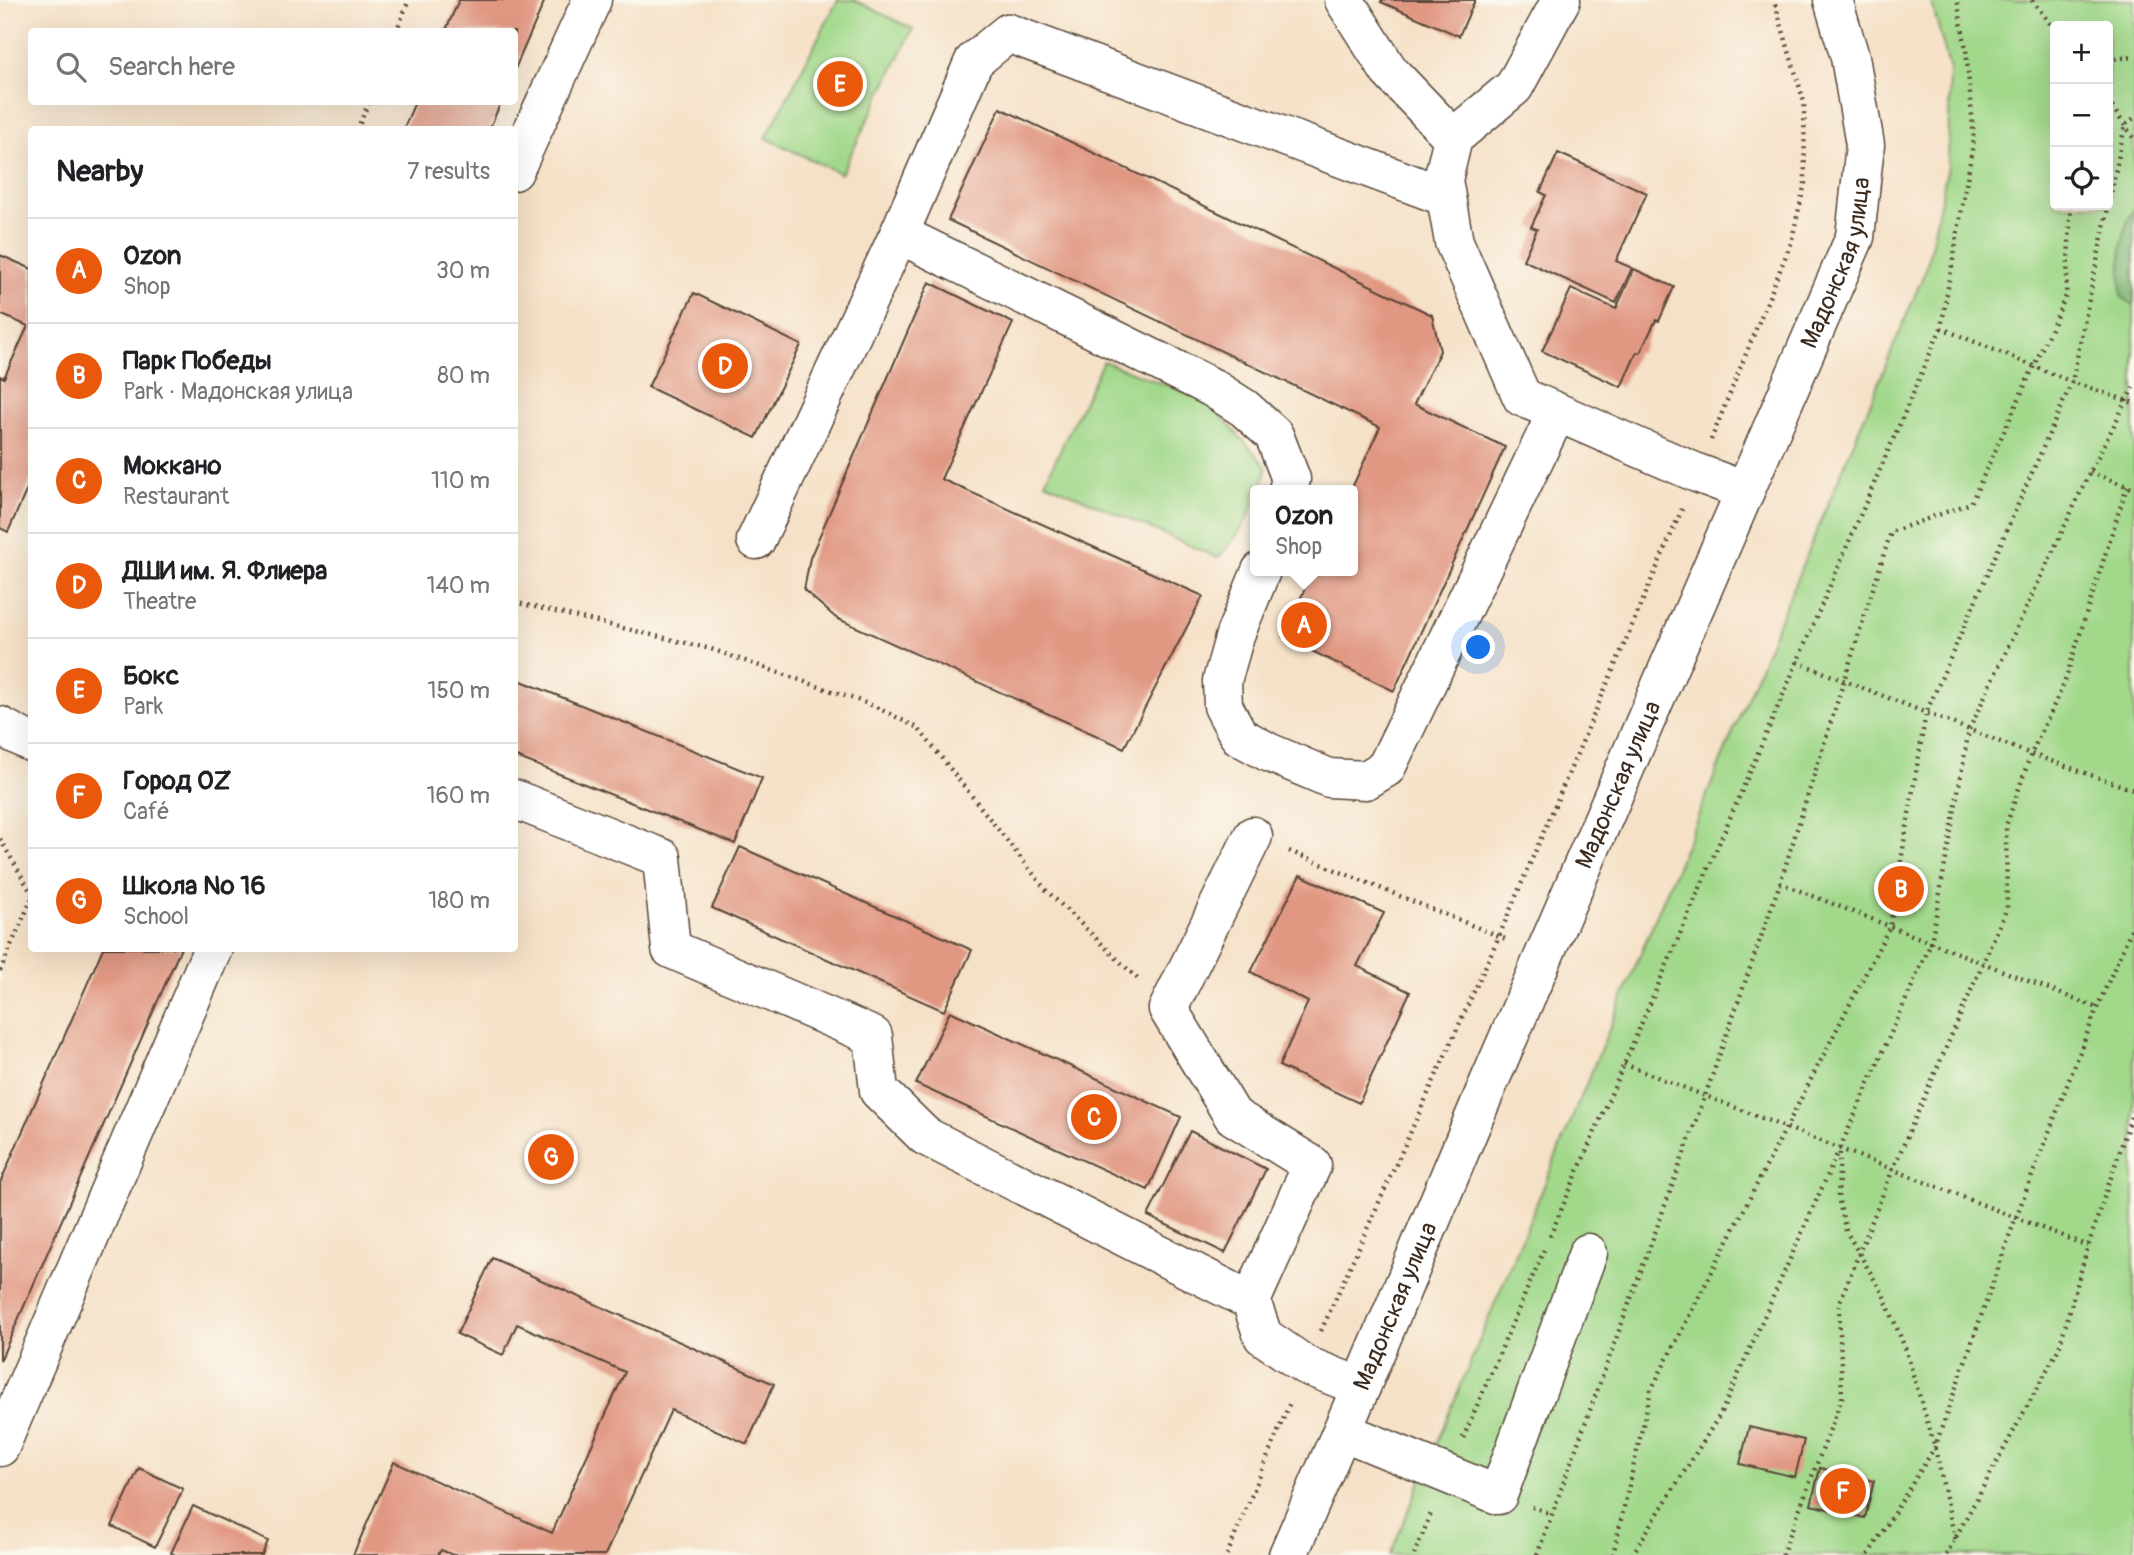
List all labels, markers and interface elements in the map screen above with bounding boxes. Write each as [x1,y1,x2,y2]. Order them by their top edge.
map controls [2050,21,2113,210]
button: + [2050,21,2113,84]
search box [28,28,518,105]
icon: search [52,48,90,86]
text: Search here [108,51,235,83]
pin: E [817,58,863,110]
button: − [2050,84,2113,147]
button: locate [2050,147,2113,210]
text: Nearby [56,153,143,190]
text: 7 results [407,157,490,186]
street label: Мадонская улица [1795,176,1876,353]
text: Ozon [123,240,181,272]
text: A [72,256,86,285]
text: 30 m [436,256,490,285]
text: Shop [123,272,171,301]
pin: D [702,340,748,392]
text: Парк Победы [123,345,272,377]
text: B [72,361,86,390]
text: 80 m [437,361,490,390]
text: Park · Мадонская улица [123,377,353,406]
text: Моккано [123,450,222,482]
text: C [72,466,86,495]
text: 110 m [431,466,490,495]
text: Restaurant [123,482,229,511]
popup [1250,485,1358,576]
text: Ozon [1275,500,1333,532]
text: Shop [1275,532,1322,561]
text: ДШИ им. Я. Флиера [123,555,327,587]
text: D [72,571,86,600]
text: 140 m [427,571,490,600]
text: Theatre [123,587,196,616]
pin: A [1281,599,1327,651]
your location [1461,630,1495,664]
text: Бокс [123,660,179,692]
text: E [73,676,85,705]
text: 150 m [427,676,490,705]
text: Park [123,692,163,721]
street label: Мадонская улица [1569,697,1667,873]
text: Город OZ [123,765,231,797]
text: F [72,781,86,810]
text: 160 m [426,781,490,810]
text: Café [123,797,169,826]
pin: B [1878,863,1924,915]
text: Школа № 16 [123,870,266,902]
text: G [71,886,87,915]
text: 180 m [428,886,490,915]
text: School [123,902,189,931]
pin: C [1071,1091,1117,1143]
pin: G [528,1131,574,1183]
street label: Мадонская улица [1347,1218,1444,1395]
pin: F [1820,1465,1866,1517]

